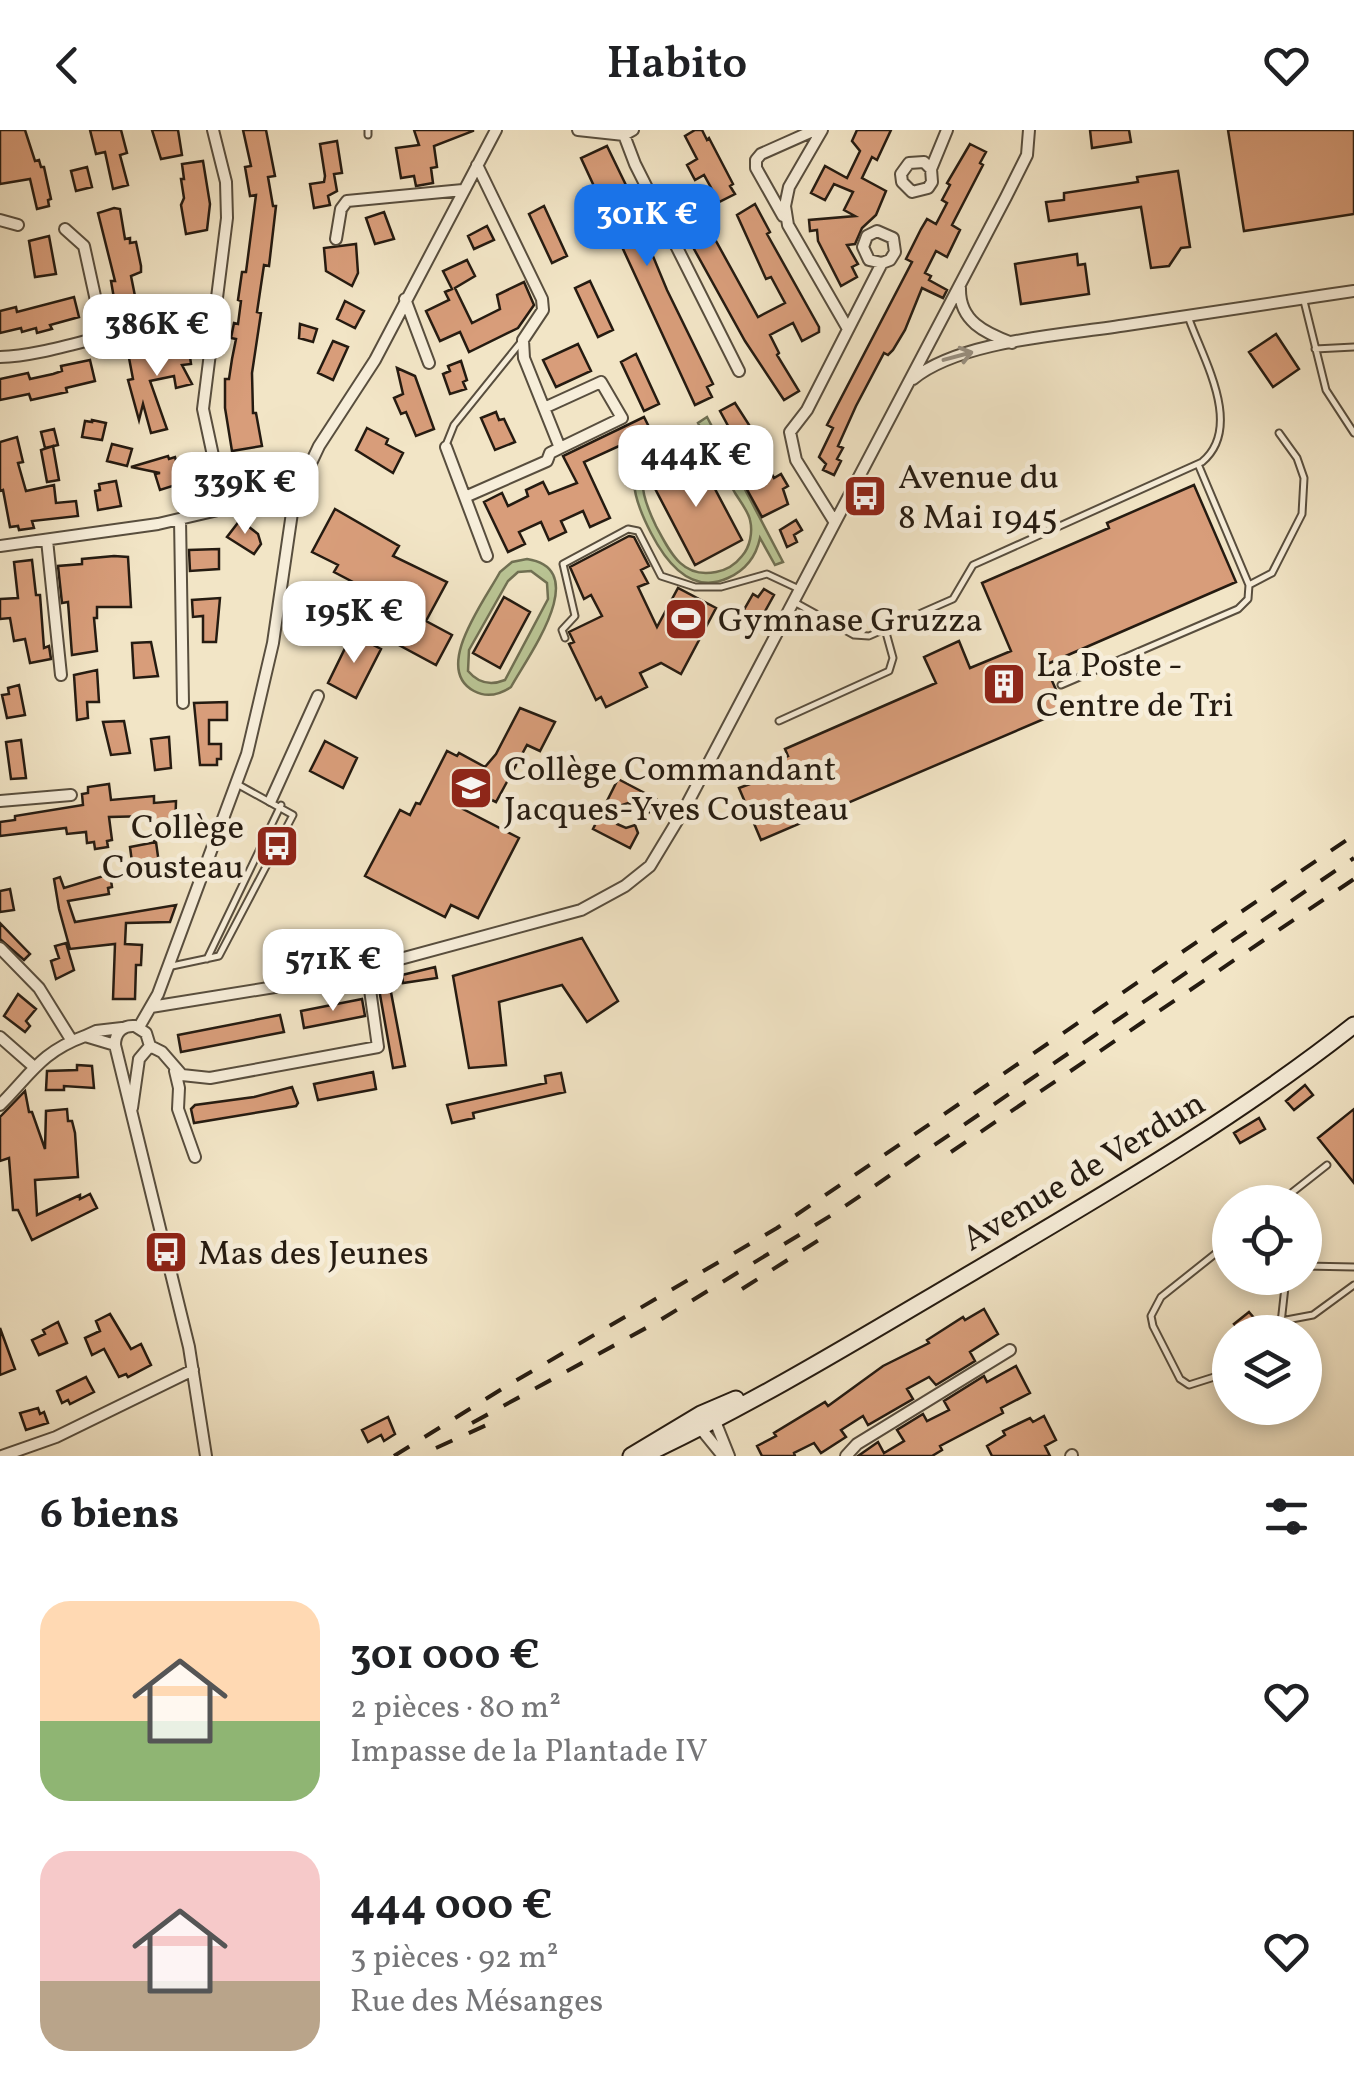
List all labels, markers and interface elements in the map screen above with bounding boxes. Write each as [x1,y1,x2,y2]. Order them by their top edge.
text: Habito [607,34,747,97]
icon: back [40,38,95,93]
icon: heart [1259,38,1314,93]
pin: 301K € [566,184,728,269]
text: 301K € [596,194,698,238]
pin: 386K € [76,294,238,379]
text: 386K € [105,304,209,348]
one-way arrow [942,346,973,365]
pin: 444K € [615,425,777,510]
text: 444K € [640,435,752,479]
pin: 339K € [164,452,326,537]
place label: Avenue du 8 Mai 1945 [898,455,1059,543]
text: 339K € [194,462,296,506]
bus stop icon: Avenue du 8 Mai 1945 [842,473,888,519]
pin: 195K € [273,581,435,666]
text: 195K € [305,591,403,635]
sports icon: Gymnase Gruzza [663,596,709,642]
place label: Gymnase Gruzza [718,598,983,646]
place label: La Poste - Centre de Tri [1036,643,1233,731]
building icon: La Poste - Centre de Tri [981,661,1027,707]
place label: Collège Commandant Jacques-Yves Cousteau [504,747,849,835]
school or university icon: Collège Commandant Jacques-Yves Cousteau [448,765,494,811]
place label: Collège Cousteau [102,805,244,893]
bus stop icon: Collège Cousteau [254,823,300,869]
pin: 571K € [252,929,414,1014]
text: 571K € [285,939,381,983]
street label: Avenue de Verdun [954,1081,1215,1264]
map controls [1212,1185,1322,1425]
button: locate [1212,1185,1322,1295]
bus stop icon: Mas des Jeunes [143,1229,189,1275]
place label: Mas des Jeunes [198,1231,429,1279]
button: layers [1212,1315,1322,1425]
text: 6 biens [40,1487,179,1546]
icon: filters [1259,1489,1314,1544]
text: 301 000 € [350,1628,540,1687]
icon: home [120,1641,240,1761]
icon: heart [1259,1674,1314,1729]
text: 2 pièces · 80 m² [350,1687,561,1731]
text: Impasse de la Plantade IV [350,1731,708,1775]
text: 444 000 € [350,1878,553,1937]
icon: home [120,1891,240,2011]
icon: heart [1259,1924,1314,1979]
text: 3 pièces · 92 m² [350,1937,559,1981]
text: Rue des Mésanges [350,1981,603,2025]

